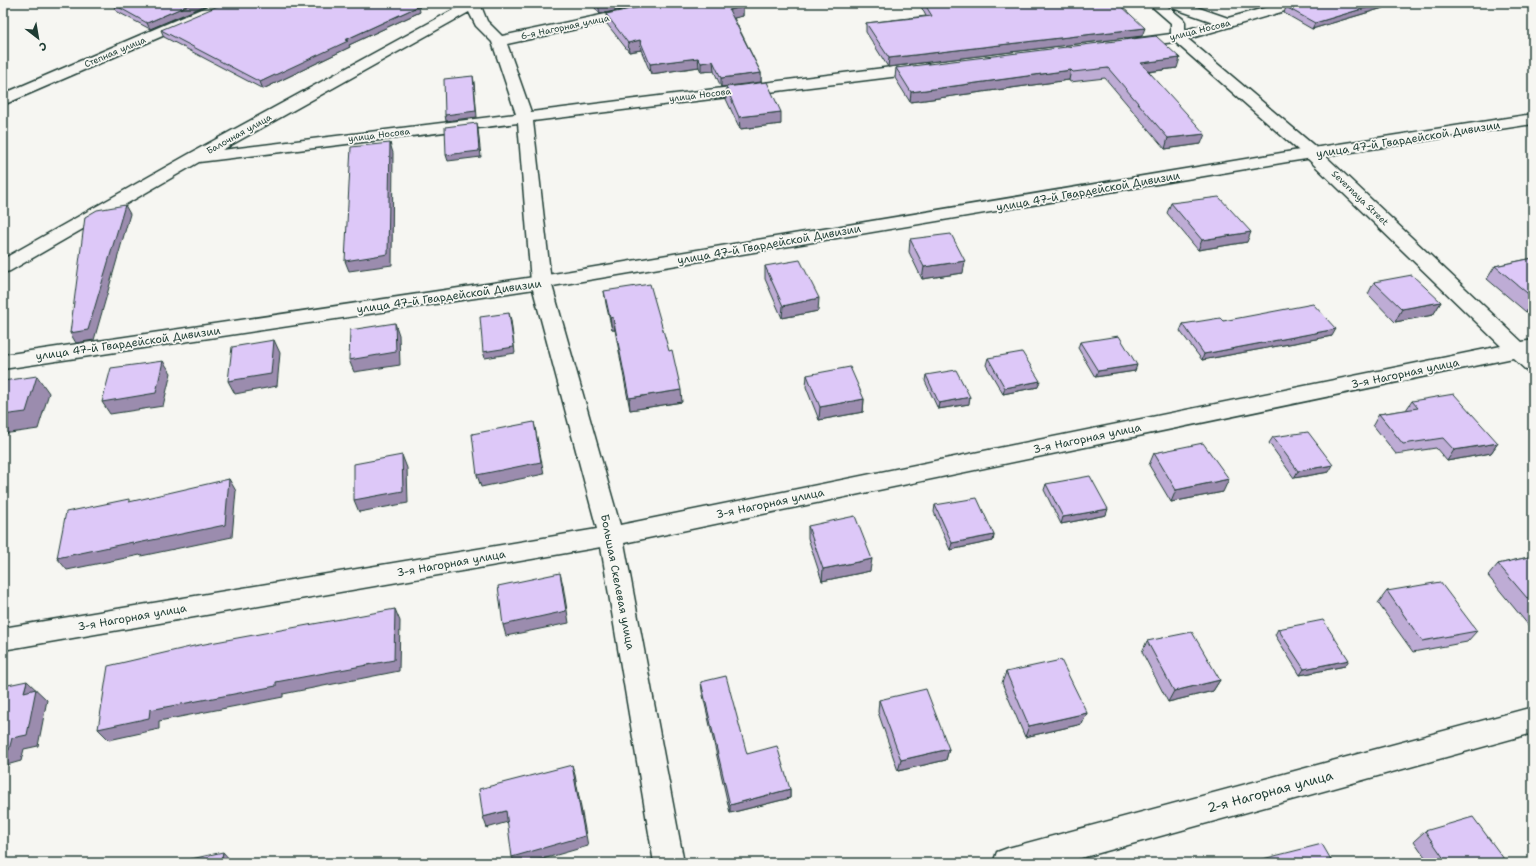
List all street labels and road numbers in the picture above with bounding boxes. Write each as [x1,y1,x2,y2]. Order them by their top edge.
street label: 6-я Нагорная улица [520,12,611,42]
street label: улица Носова [1168,17,1232,43]
street label: Степная улица [82,33,148,70]
street label: улица Носова [668,85,732,105]
street label: Балочная улица [204,111,274,157]
street label: улица 47-й Гвардейской Дивизии [1315,118,1501,161]
street label: улица Носова [347,125,411,145]
street label: улица 47-й Гвардейской Дивизии [995,168,1181,215]
street label: Severnaya Street [1329,168,1391,228]
street label: улица 47-й Гвардейской Дивизии [676,221,862,268]
street label: улица 47-й Гвардейской Дивизии [356,276,542,317]
street label: улица 47-й Гвардейской Дивизии [35,323,221,364]
street label: 3-я Нагорная улица [1350,355,1461,392]
street label: 3-я Нагорная улица [1032,420,1143,457]
street label: 3-я Нагорная улица [715,485,826,522]
street label: Большая Скелевая улица [597,513,638,651]
street label: 3-я Нагорная улица [396,547,507,580]
street label: 3-я Нагорная улица [77,601,188,634]
street label: 2-я Нагорная улица [1205,767,1335,816]

